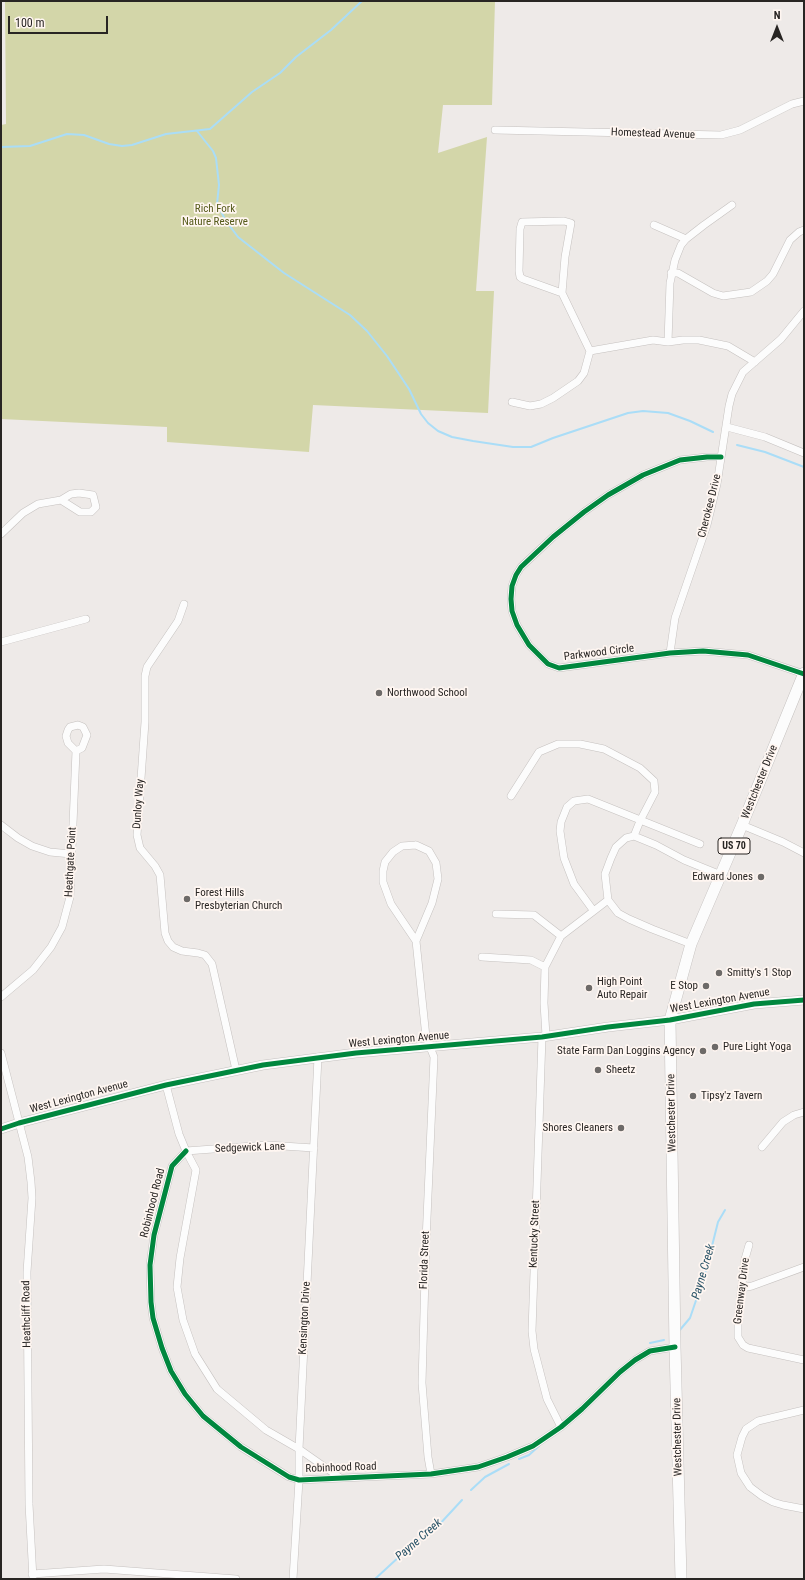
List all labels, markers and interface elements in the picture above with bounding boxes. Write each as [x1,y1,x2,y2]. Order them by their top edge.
scale bar [10,8,110,34]
north arrow [757,8,797,48]
text: N [774,9,780,22]
text: 100 m [15,16,45,30]
street label: Homestead Avenue [611,126,695,142]
park label: Rich Fork Nature Reserve [182,202,248,228]
street label: Cherokee Drive [696,473,724,539]
street label: Parkwood Circle [563,642,635,664]
place label: Northwood School [387,686,467,700]
marker: Northwood School [374,688,384,698]
street label: Westchester Drive [739,743,781,821]
street label: Dunloy Way [131,779,147,829]
street label: Heathgate Point [63,827,79,897]
road number: US 70 [718,838,750,854]
place label: Edward Jones [692,870,753,884]
marker: Edward Jones [756,872,766,882]
place label: Forest Hills Presbyterian Church [195,886,282,912]
marker: Forest Hills Presbyterian Church [182,894,192,904]
place label: Smitty's 1 Stop [727,966,791,980]
marker: Smitty's 1 Stop [714,968,724,978]
place label: High Point Auto Repair [597,975,647,1001]
place label: E Stop [670,979,698,993]
marker: E Stop [701,981,711,991]
marker: High Point Auto Repair [584,983,594,993]
street label: West Lexington Avenue [669,986,771,1016]
street label: West Lexington Avenue [348,1029,450,1051]
place label: Pure Light Yoga [723,1040,791,1054]
marker: Pure Light Yoga [710,1042,720,1052]
place label: State Farm Dan Loggins Agency [557,1044,695,1058]
marker: State Farm Dan Loggins Agency [698,1046,708,1056]
place label: Sheetz [606,1063,635,1077]
marker: Sheetz [593,1065,603,1075]
street label: Westchester Drive [665,1074,679,1152]
street label: West Lexington Avenue [29,1078,129,1116]
place label: Tipsy'z Tavern [701,1089,762,1103]
marker: Tipsy'z Tavern [688,1091,698,1101]
place label: Shores Cleaners [542,1121,613,1135]
marker: Shores Cleaners [616,1123,626,1133]
street label: Sedgewick Lane [215,1140,285,1156]
street label: Robinhood Road [138,1167,168,1239]
street label: Kentucky Street [527,1200,543,1268]
street label: Florida Street [417,1231,433,1289]
water label: Payne Creek [689,1243,719,1301]
street label: Greenway Drive [731,1257,753,1325]
street label: Heathcliff Road [20,1280,34,1348]
street label: Kensington Drive [296,1281,314,1355]
street label: Westchester Drive [671,1398,685,1476]
street label: Robinhood Road [305,1460,377,1476]
water label: Payne Creek [393,1516,445,1564]

